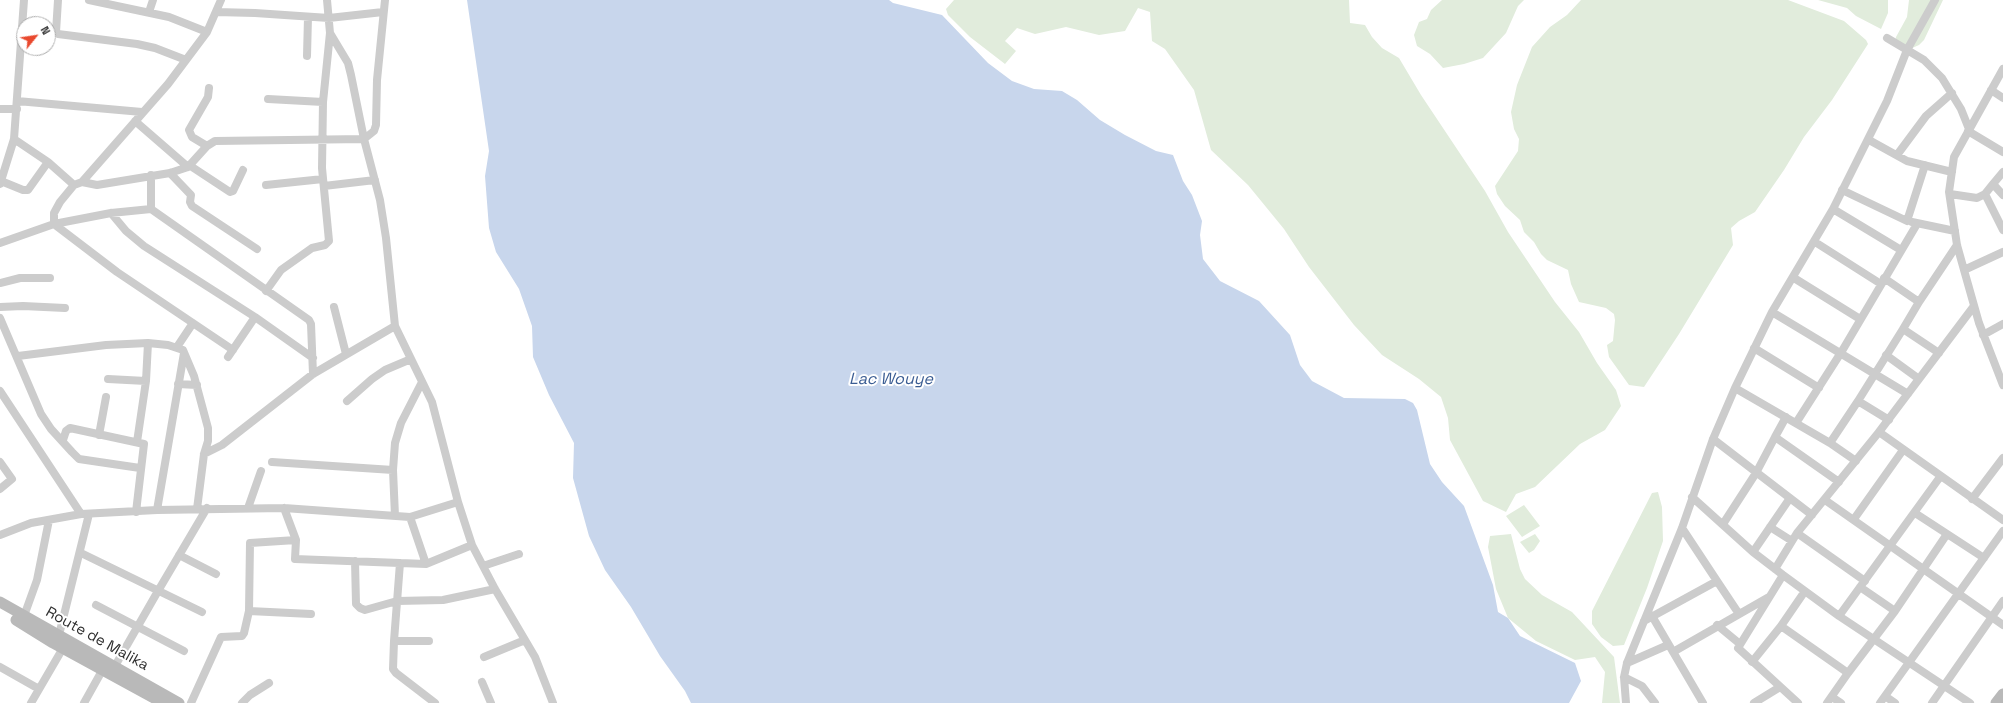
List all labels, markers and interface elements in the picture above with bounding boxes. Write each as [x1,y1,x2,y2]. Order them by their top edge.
north arrow [16,16,56,56]
text: N [38,24,53,37]
water label: Lac Wouye [849,370,933,390]
street label: Route de Malika [42,603,152,675]

